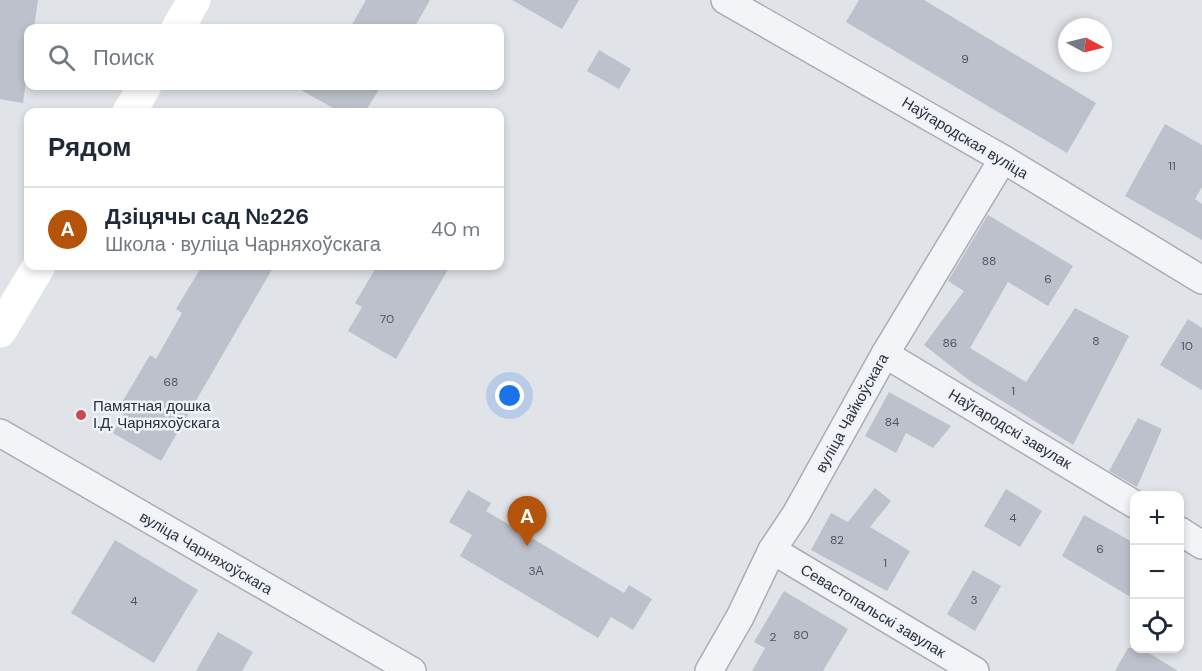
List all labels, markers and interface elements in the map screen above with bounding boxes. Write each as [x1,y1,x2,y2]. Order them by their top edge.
north arrow [1058,18,1112,72]
search box [24,24,504,90]
icon: search [45,41,78,74]
text: Поиск [93,43,154,72]
house number: 9 [961,51,969,67]
street label: Наўгародская вуліца [898,92,1032,184]
text: Рядом [48,130,131,164]
house number: 11 [1168,158,1176,174]
text: Дзіцячы сад №226 [105,202,309,231]
text: A [60,216,75,242]
text: 40 m [431,216,480,242]
text: Школа · вуліца Чарняхоўскага [105,231,381,257]
house number: 88 [982,253,996,269]
house number: 6 [1044,271,1052,287]
house number: 70 [380,311,394,327]
house number: 8 [1092,333,1100,349]
house number: 86 [943,335,957,351]
house number: 10 [1181,338,1193,354]
street label: вуліца Чайкоўскага [811,349,893,476]
house number: 68 [164,374,178,390]
your location [495,381,524,410]
house number: 1 [1011,383,1015,399]
street label: Наўгародскі завулак [945,384,1076,474]
place label: Памятная дошка І.Д. Чарняхоўскага [93,396,220,433]
marker: Памятная дошка І.Д. Чарняхоўскага [74,408,88,422]
house number: 84 [885,414,899,430]
map controls [1130,491,1184,653]
button: + [1130,491,1184,545]
pin: A [508,496,546,546]
street label: вуліца Чарняхоўскага [136,507,277,600]
house number: 4 [1009,510,1017,526]
house number: 82 [830,532,844,548]
house number: 6 [1096,541,1104,557]
button: − [1130,545,1184,599]
house number: 1 [883,555,887,571]
street label: Севастопальскі завулак [797,560,950,663]
house number: 3А [528,563,544,579]
house number: 3 [970,592,978,608]
house number: 4 [130,593,138,609]
button: locate [1130,599,1184,653]
house number: 80 [793,627,809,643]
house number: 2 [770,629,777,645]

